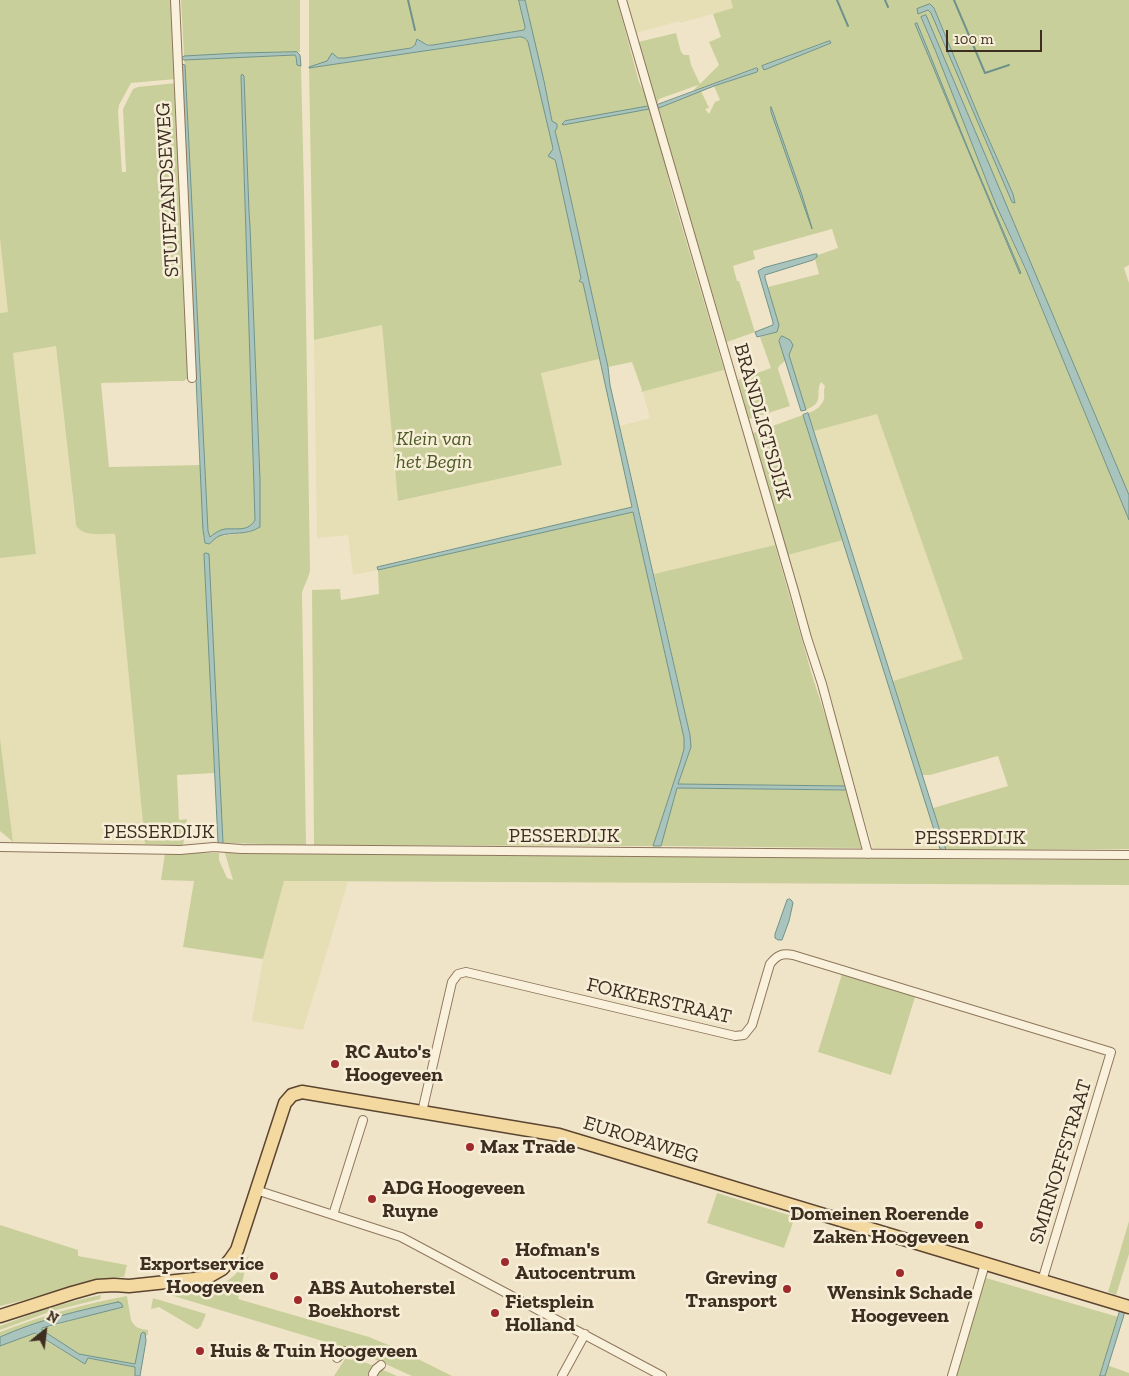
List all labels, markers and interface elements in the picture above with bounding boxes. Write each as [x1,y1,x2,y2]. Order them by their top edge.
scale bar [949,20,1045,52]
text: 100 m [954,30,993,48]
street label: STUIFZANDSEWEG [151,102,185,278]
street label: BRANDLIGTSDIJK [728,341,796,503]
park label: Klein van het Begin [396,427,472,474]
street label: PESSERDIJK [104,820,214,844]
street label: PESSERDIJK [509,824,619,848]
street label: PESSERDIJK [915,826,1025,850]
street label: FOKKERSTRAAT [584,973,734,1029]
place label: RC Auto's Hoogeveen [345,1040,443,1087]
marker: RC Auto's Hoogeveen [329,1058,341,1070]
street label: SMIRNOFFSTRAAT [1025,1077,1097,1247]
street label: EUROPAWEG [581,1111,701,1169]
place label: Max Trade [480,1135,575,1159]
marker: Max Trade [464,1141,476,1153]
place label: ADG Hoogeveen Ruyne [382,1176,525,1223]
marker: ADG Hoogeveen Ruyne [366,1193,378,1205]
place label: Domeinen Roerende Zaken Hoogeveen [790,1202,969,1249]
marker: Domeinen Roerende Zaken Hoogeveen [973,1219,985,1231]
place label: Hofman's Autocentrum [515,1238,635,1285]
place label: Exportservice Hoogeveen [139,1252,264,1299]
marker: Hofman's Autocentrum [499,1256,511,1268]
place label: Greving Transport [685,1266,777,1313]
marker: Wensink Schade Hoogeveen [894,1267,906,1279]
marker: Exportservice Hoogeveen [268,1270,280,1282]
place label: ABS Autoherstel Boekhorst [308,1276,455,1323]
place label: Wensink Schade Hoogeveen [827,1281,973,1328]
marker: Greving Transport [781,1283,793,1295]
place label: Fietsplein Holland [505,1290,594,1337]
marker: ABS Autoherstel Boekhorst [292,1294,304,1306]
north arrow [20,1306,70,1356]
text: N [44,1307,61,1327]
marker: Fietsplein Holland [489,1307,501,1319]
place label: Huis & Tuin Hoogeveen [210,1339,417,1363]
marker: Huis & Tuin Hoogeveen [194,1345,206,1357]

